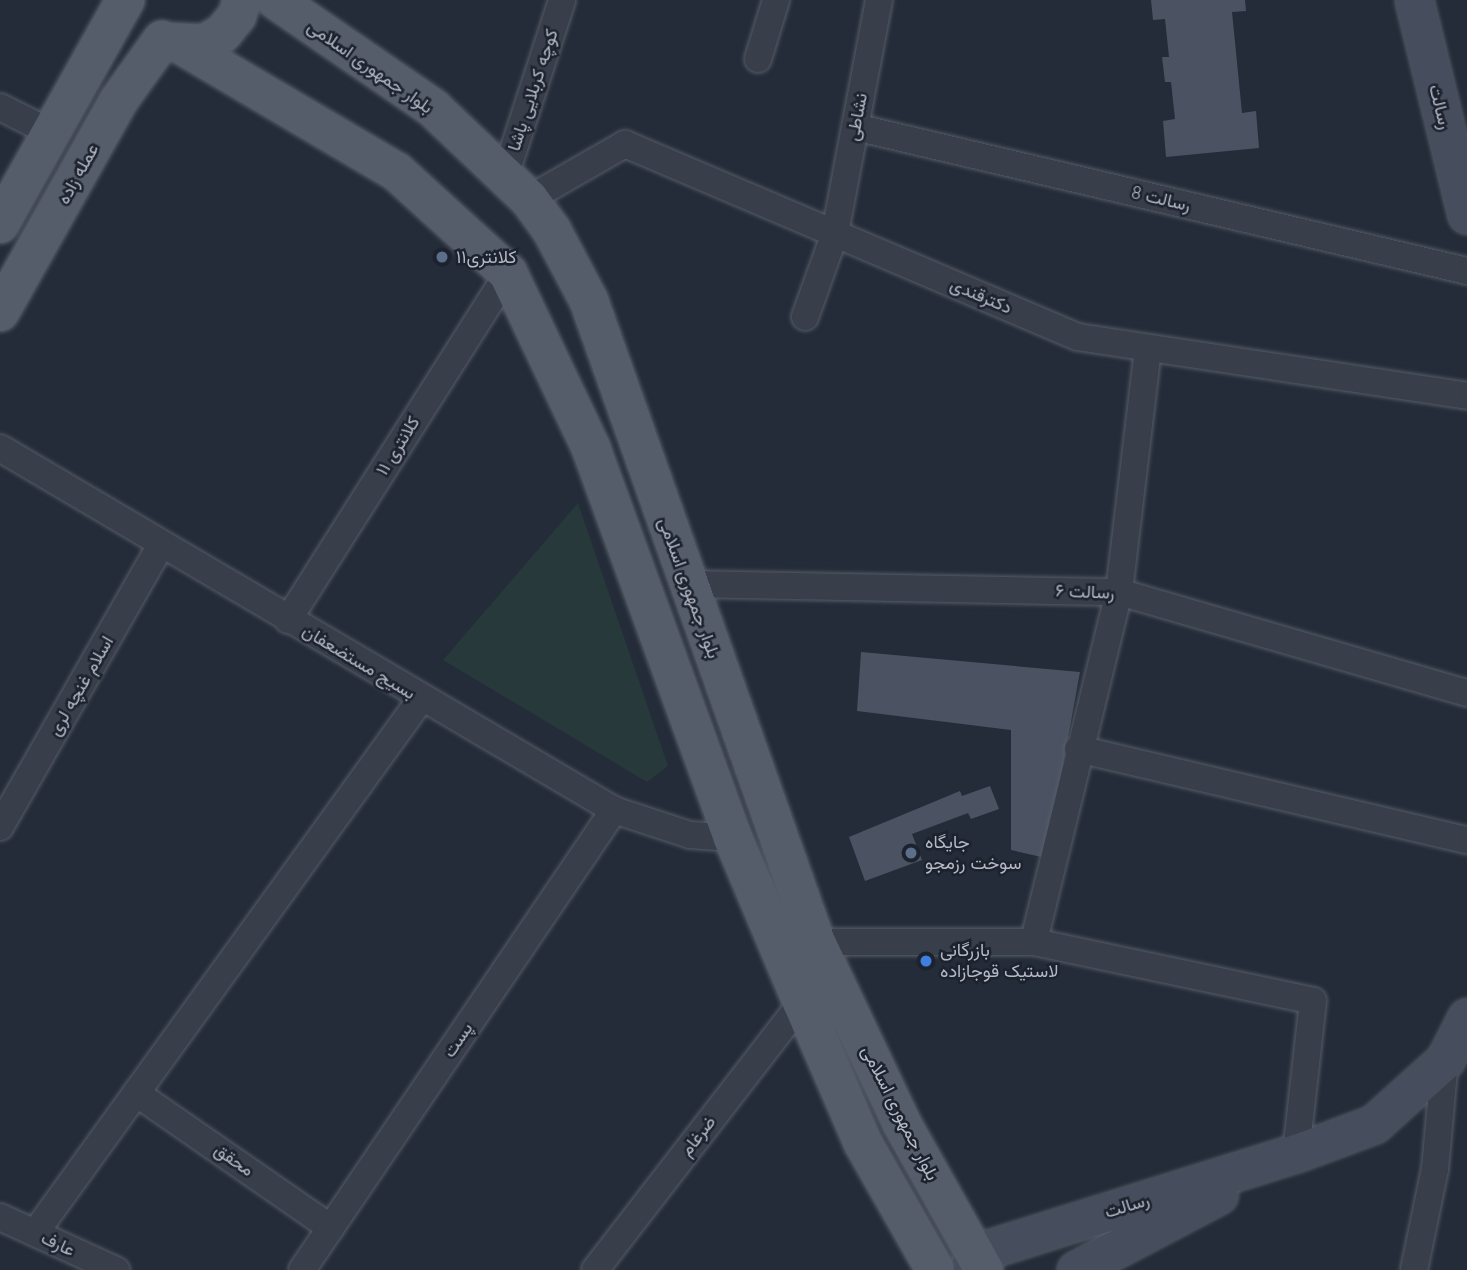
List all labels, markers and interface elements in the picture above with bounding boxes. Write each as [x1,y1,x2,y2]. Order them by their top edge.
street label: بلوار جمهوری اسلامی [303,16,437,118]
street label: کوچه کربلایی پاشا [503,26,563,154]
street label: رسالت [1424,82,1456,132]
street label: نشاطی [842,91,872,143]
street label: عمله زاده [53,140,103,208]
street label: رسالت 8 [1129,182,1193,216]
place label: کلانتری۱۱ [456,246,516,268]
marker: کلانتری۱۱ [434,249,450,265]
street label: دکترقندی [947,273,1015,319]
street label: کلانتری ۱۱ [372,413,424,479]
street label: بلوار جمهوری اسلامی [653,515,725,661]
street label: رسالت ۶ [1055,580,1115,604]
street label: بسیج مستضعفان [299,620,419,704]
street label: اسلام غنچه لری [44,632,118,740]
place label: جایگاه سوخت رزمجو [925,832,1021,874]
marker: جایگاه سوخت رزمجو [903,845,919,861]
place label: بازرگانی لاستیک قوجازاده [940,940,1058,982]
marker: بازرگانی لاستیک قوجازاده [918,953,934,969]
street label: پست [439,1018,477,1062]
street label: بلوار جمهوری اسلامی [857,1042,943,1184]
street label: ضرغام [676,1111,720,1161]
street label: محقق [210,1139,258,1181]
street label: رسالت [1102,1189,1152,1223]
street label: عارف [38,1227,78,1261]

